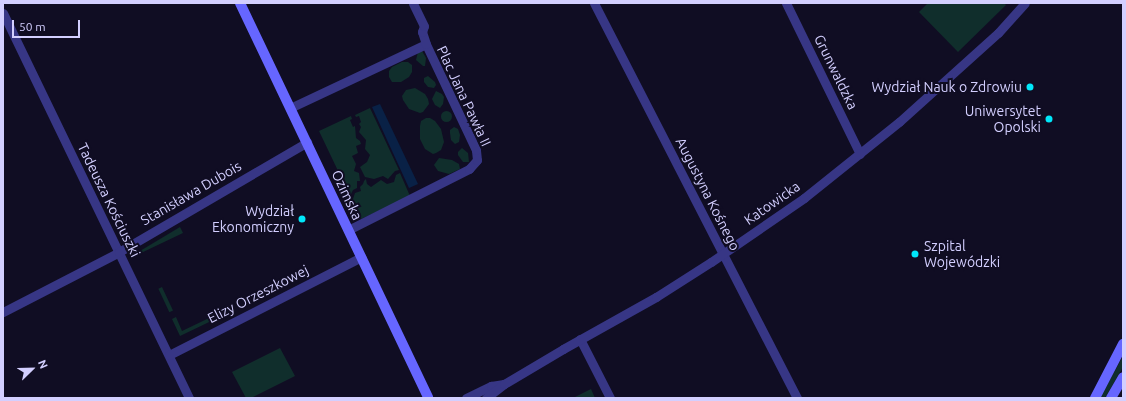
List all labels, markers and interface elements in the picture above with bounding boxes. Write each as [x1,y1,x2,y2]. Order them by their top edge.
scale bar [14,12,82,38]
text: 50 m [19,20,46,33]
street label: Grunwaldzka [811,32,861,112]
street label: Plac Jana Pawła II [433,43,495,149]
place label: Wydział Nauk o Zdrowiu [872,79,1022,95]
marker: Wydział Nauk o Zdrowiu [1025,82,1035,92]
place label: Uniwersytet Opolski [965,103,1041,136]
marker: Uniwersytet Opolski [1044,114,1054,124]
street label: Augustyna Kośnego [672,135,744,253]
street label: Tadeusza Kościuszki [74,140,144,260]
street label: Stanisława Dubois [138,157,244,229]
street label: Ozimska [328,167,366,223]
street label: Katowicka [741,178,803,228]
place label: Wydział Ekonomiczny [212,203,294,236]
marker: Wydział Ekonomiczny [297,214,307,224]
place label: Szpital Wojewódzki [924,238,1000,270]
marker: Szpital Wojewódzki [909,248,921,260]
street label: Elizy Orzeszkowej [205,261,311,327]
north arrow [12,349,52,389]
text: N [36,358,50,370]

